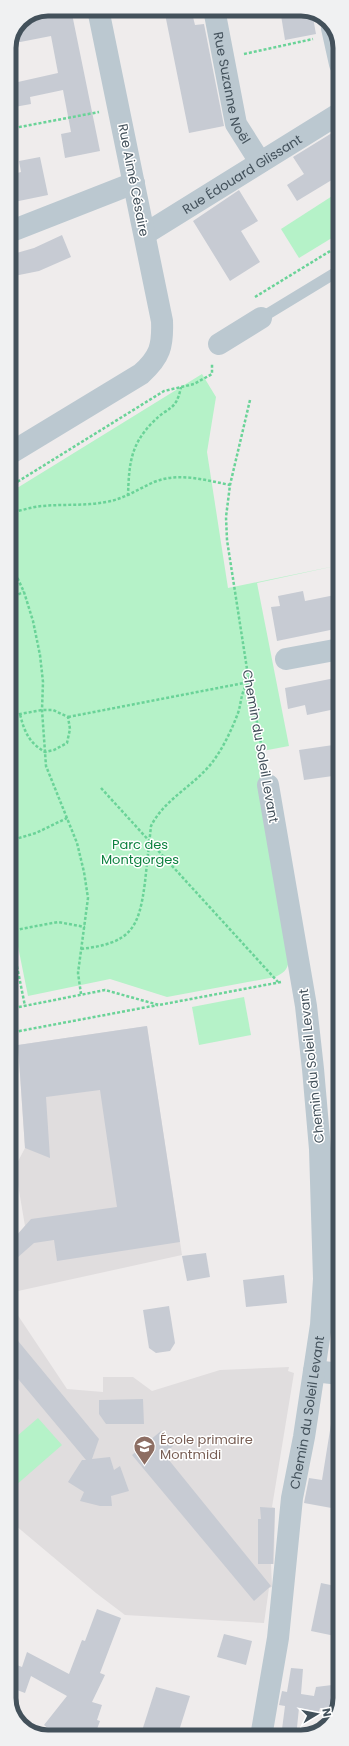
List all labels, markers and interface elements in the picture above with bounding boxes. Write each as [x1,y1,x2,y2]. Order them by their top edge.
street label: Rue Suzanne Noël [209,30,255,148]
street label: Rue Aimé Césaire [113,122,154,238]
street label: Rue Édouard Glissant [179,130,306,219]
street label: Chemin du Soleil Levant [238,668,283,824]
park label: Parc des Montgorges [101,835,179,869]
street label: Chemin du Soleil Levant [294,987,329,1144]
street label: Chemin du Soleil Levant [285,1334,329,1491]
place label: École primaire Montmidi [160,1430,253,1464]
school or university icon: École primaire Montmidi [131,1433,157,1466]
north arrow [297,1694,337,1734]
text: N [318,1707,335,1718]

